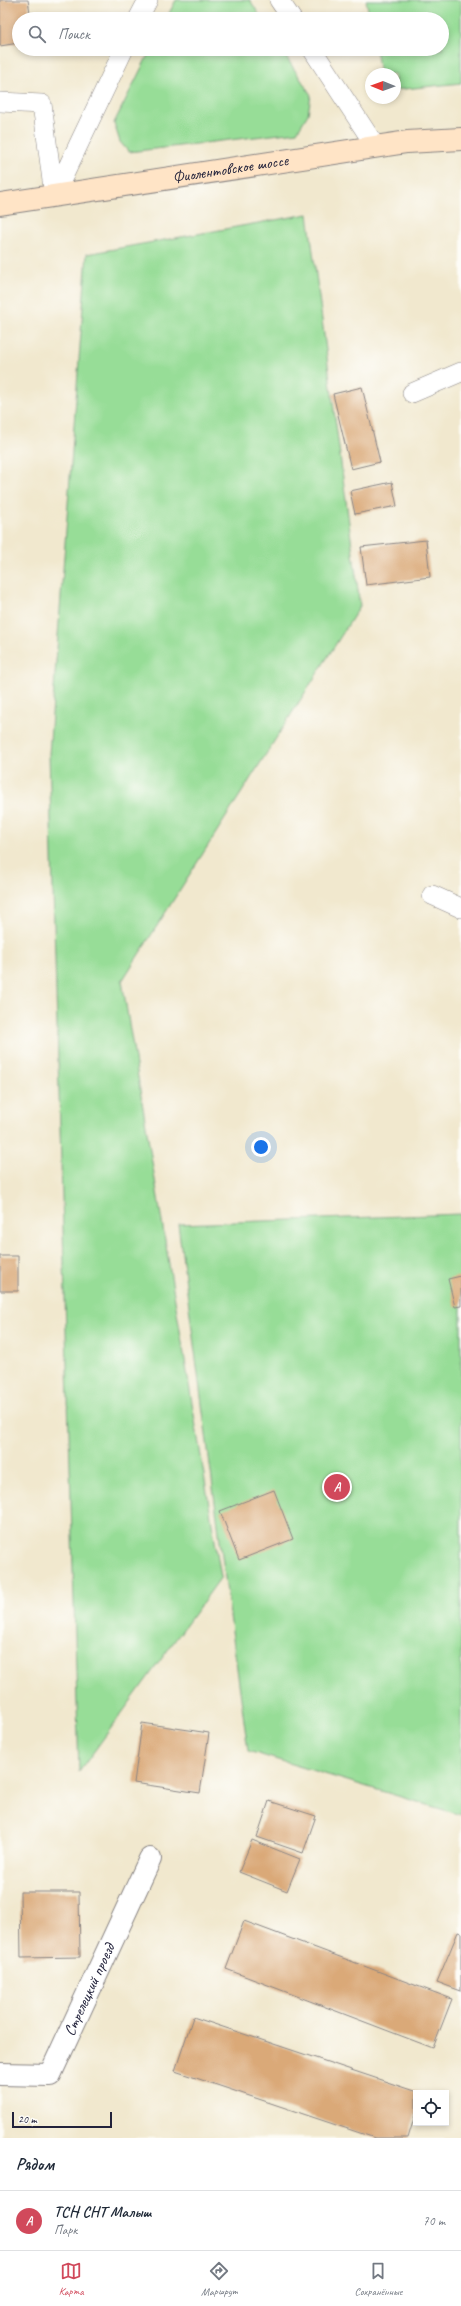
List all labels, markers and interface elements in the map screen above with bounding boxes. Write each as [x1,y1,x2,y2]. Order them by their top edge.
search box [12,12,449,56]
icon: search [26,23,48,45]
text: Поиск [58,25,90,44]
north arrow [365,68,401,104]
street label: Фиолентовское шоссе [171,150,291,188]
your location [251,1137,271,1157]
pin: A [324,1472,350,1502]
street label: Стрелецкий проезд [59,1939,120,2039]
map controls [413,2090,449,2126]
button: locate [413,2090,449,2126]
scale bar [12,2110,112,2129]
text: 20 m [18,2112,37,2126]
text: Рядом [16,2154,54,2175]
text: ТСН СНТ Малыш [54,2203,151,2222]
text: A [26,2213,32,2229]
text: 70 m [423,2213,445,2229]
text: Парк [54,2222,77,2238]
tab: Карта [59,2260,84,2298]
tab: Маршрут [201,2260,237,2298]
tab: Сохранённые [355,2260,402,2298]

